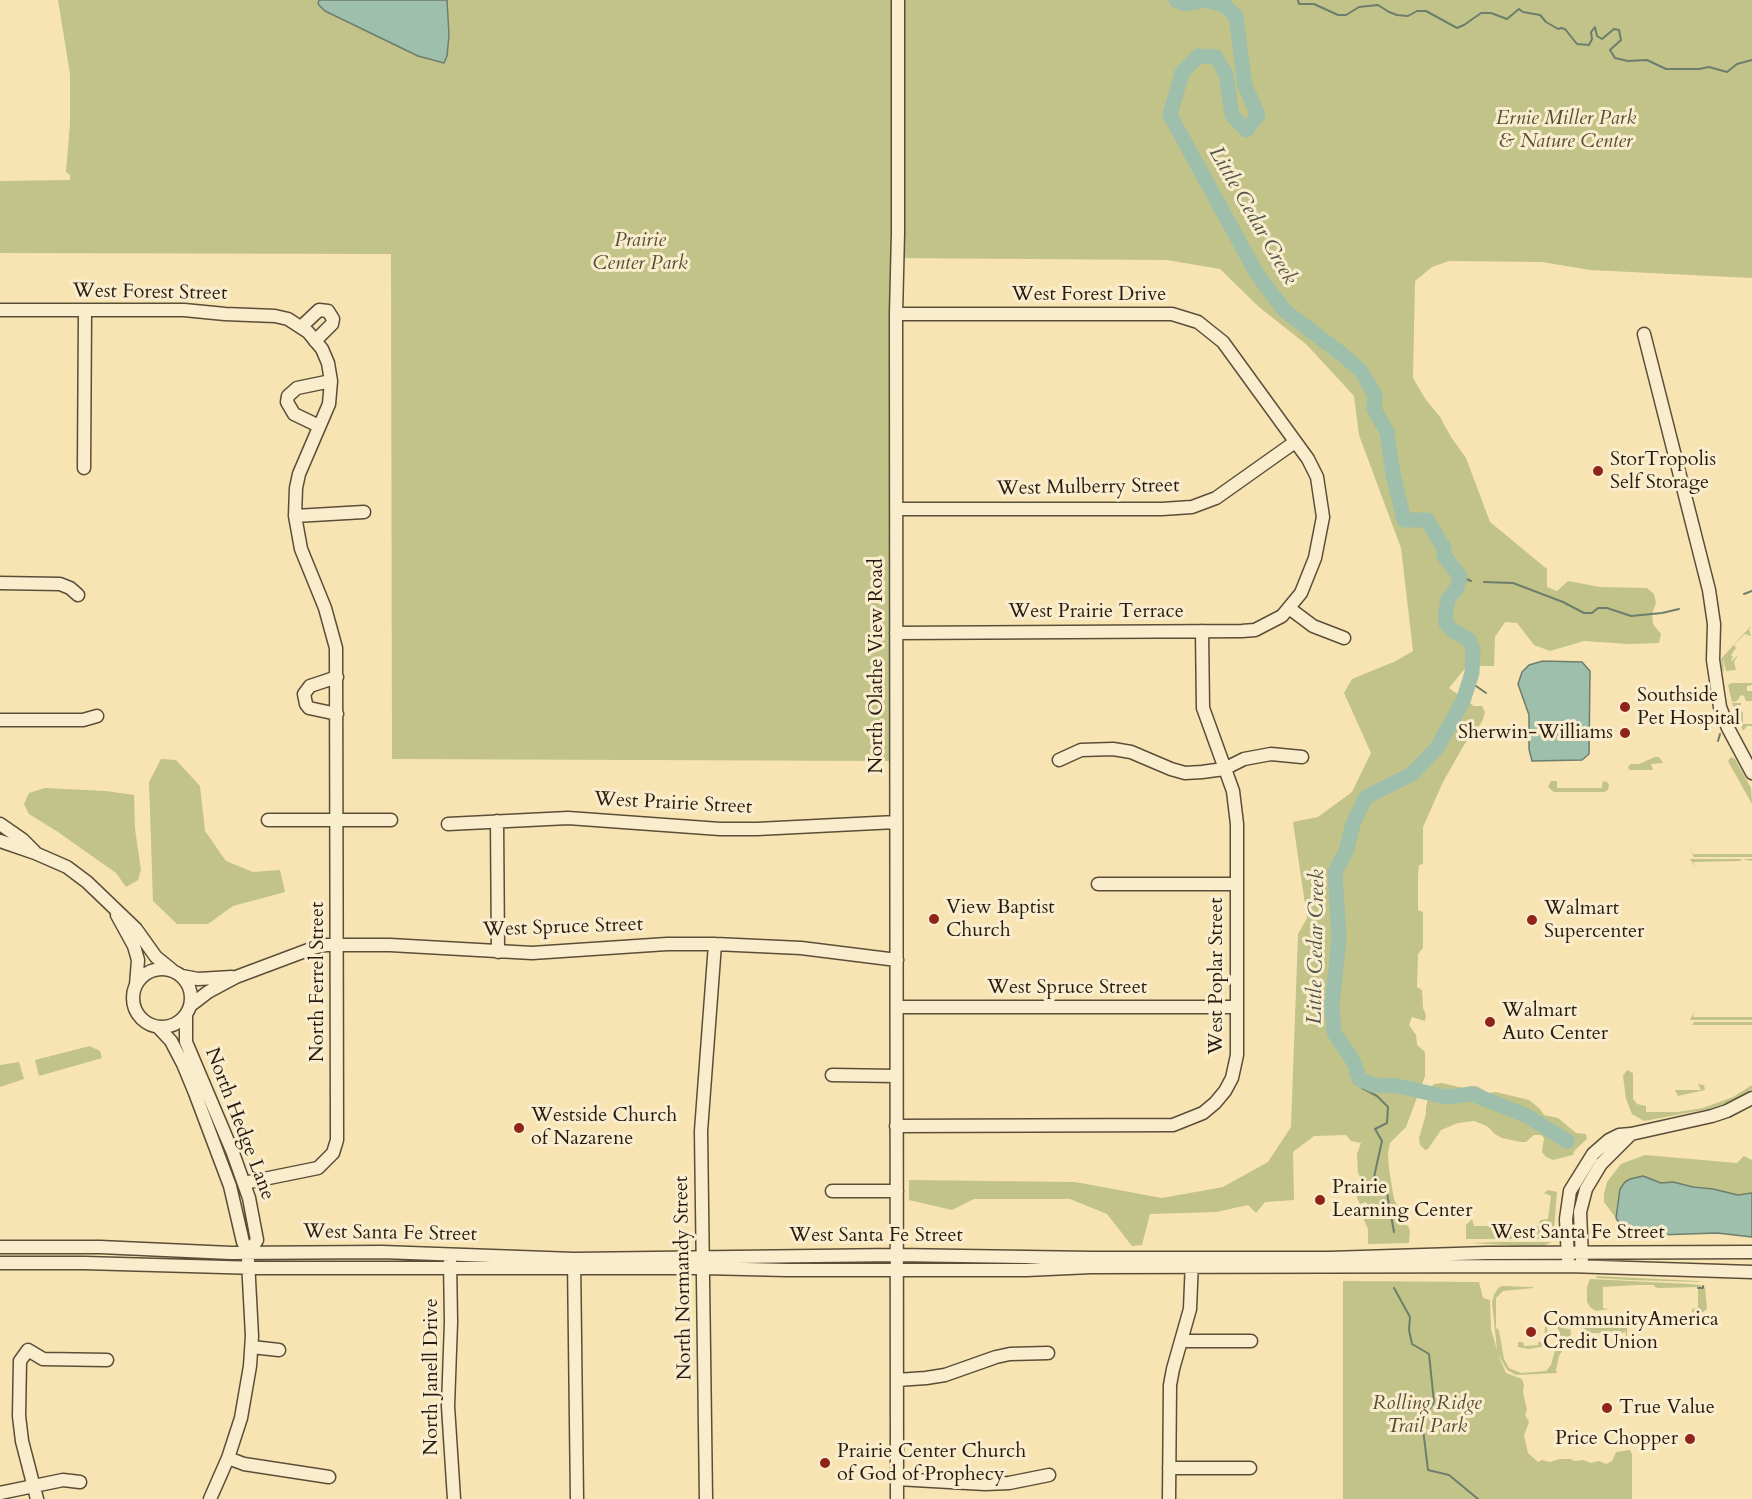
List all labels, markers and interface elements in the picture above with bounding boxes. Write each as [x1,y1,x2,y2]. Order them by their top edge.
park label: Ernie Miller Park & Nature Center [1496,107,1636,154]
water label: Little Cedar Creek [1202,142,1302,290]
park label: Prairie Center Park [592,229,688,276]
street label: West Forest Street [72,280,228,306]
street label: West Forest Drive [1012,283,1166,307]
place label: StorTropolis Self Storage [1610,448,1716,495]
marker: StorTropolis Self Storage [1591,464,1605,478]
street label: West Mulberry Street [996,474,1180,502]
street label: North Olathe View Road [865,558,889,774]
street label: West Prairie Terrace [1008,600,1184,624]
place label: Southside Pet Hospital [1637,684,1740,731]
marker: Southside Pet Hospital [1618,700,1632,714]
place label: Sherwin-Williams [1458,721,1613,745]
marker: Sherwin-Williams [1618,726,1632,740]
street label: West Prairie Street [593,788,753,820]
water label: Little Cedar Creek [1303,869,1331,1025]
place label: View Baptist Church [946,896,1055,943]
street label: West Poplar Street [1205,897,1229,1055]
place label: Walmart Supercenter [1544,897,1644,944]
street label: North Ferrel Street [306,902,330,1062]
marker: View Baptist Church [927,912,941,926]
street label: West Spruce Street [483,913,643,943]
marker: Walmart Supercenter [1525,913,1539,927]
street label: West Spruce Street [987,976,1147,1000]
place label: Walmart Auto Center [1502,999,1608,1046]
marker: Walmart Auto Center [1483,1015,1497,1029]
street label: North Hedge Lane [199,1044,279,1204]
place label: Westside Church of Nazarene [531,1104,677,1151]
marker: Westside Church of Nazarene [512,1121,526,1135]
street label: North Normandy Street [670,1175,698,1381]
place label: Prairie Learning Center [1332,1176,1472,1223]
marker: Prairie Learning Center [1313,1193,1327,1207]
street label: West Santa Fe Street [303,1220,477,1248]
street label: West Santa Fe Street [1491,1221,1665,1245]
street label: West Santa Fe Street [789,1224,963,1248]
street label: North Janell Drive [420,1298,444,1456]
place label: CommunityAmerica Credit Union [1543,1308,1719,1355]
marker: CommunityAmerica Credit Union [1524,1325,1538,1339]
park label: Rolling Ridge Trail Park [1372,1392,1482,1439]
place label: True Value [1619,1396,1715,1420]
marker: True Value [1600,1401,1614,1415]
place label: Price Chopper [1555,1427,1678,1451]
marker: Price Chopper [1683,1432,1697,1446]
place label: Prairie Center Church of God of Prophecy [837,1440,1026,1487]
marker: Prairie Center Church of God of Prophecy [818,1456,832,1470]

